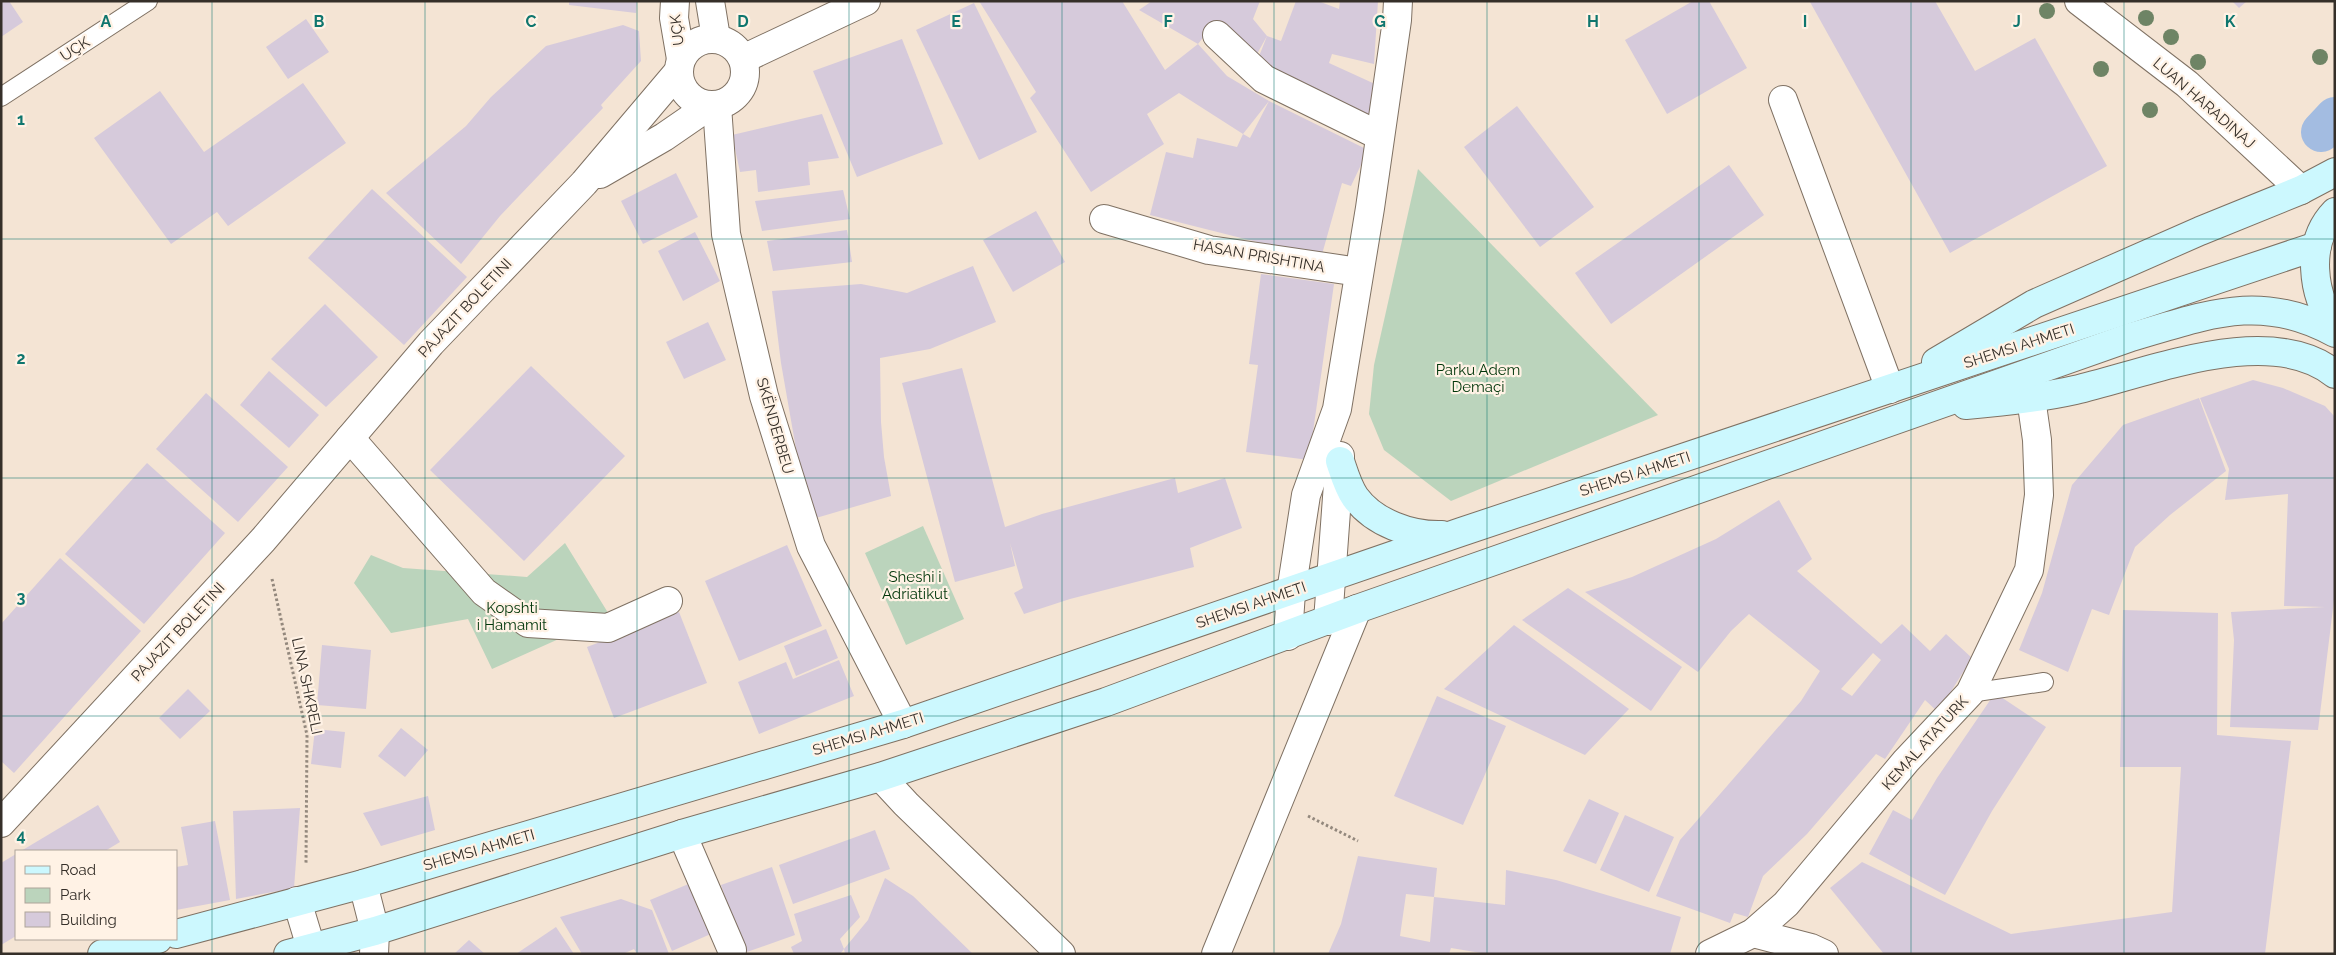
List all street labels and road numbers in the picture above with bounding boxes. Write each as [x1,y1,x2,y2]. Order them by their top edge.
street label: UÇK [666,13,688,47]
street label: UÇK [57,33,93,65]
street label: LUAN HARADINAJ [2149,54,2259,152]
street label: HASAN PRISHTINA [1192,236,1326,276]
street label: PAJAZIT BOLETINI [414,255,516,361]
street label: SHEMSI AHMETI [1962,320,2076,372]
street label: SKËNDERBEU [753,375,798,476]
street label: SHEMSI AHMETI [1578,448,1692,500]
street label: SHEMSI AHMETI [1194,578,1308,632]
street label: PAJAZIT BOLETINI [127,579,229,685]
street label: LINA SHKRELI [288,636,326,736]
street label: KEMAL ATATURK [1878,692,1972,794]
street label: SHEMSI AHMETI [810,709,926,759]
street label: SHEMSI AHMETI [421,825,537,875]

